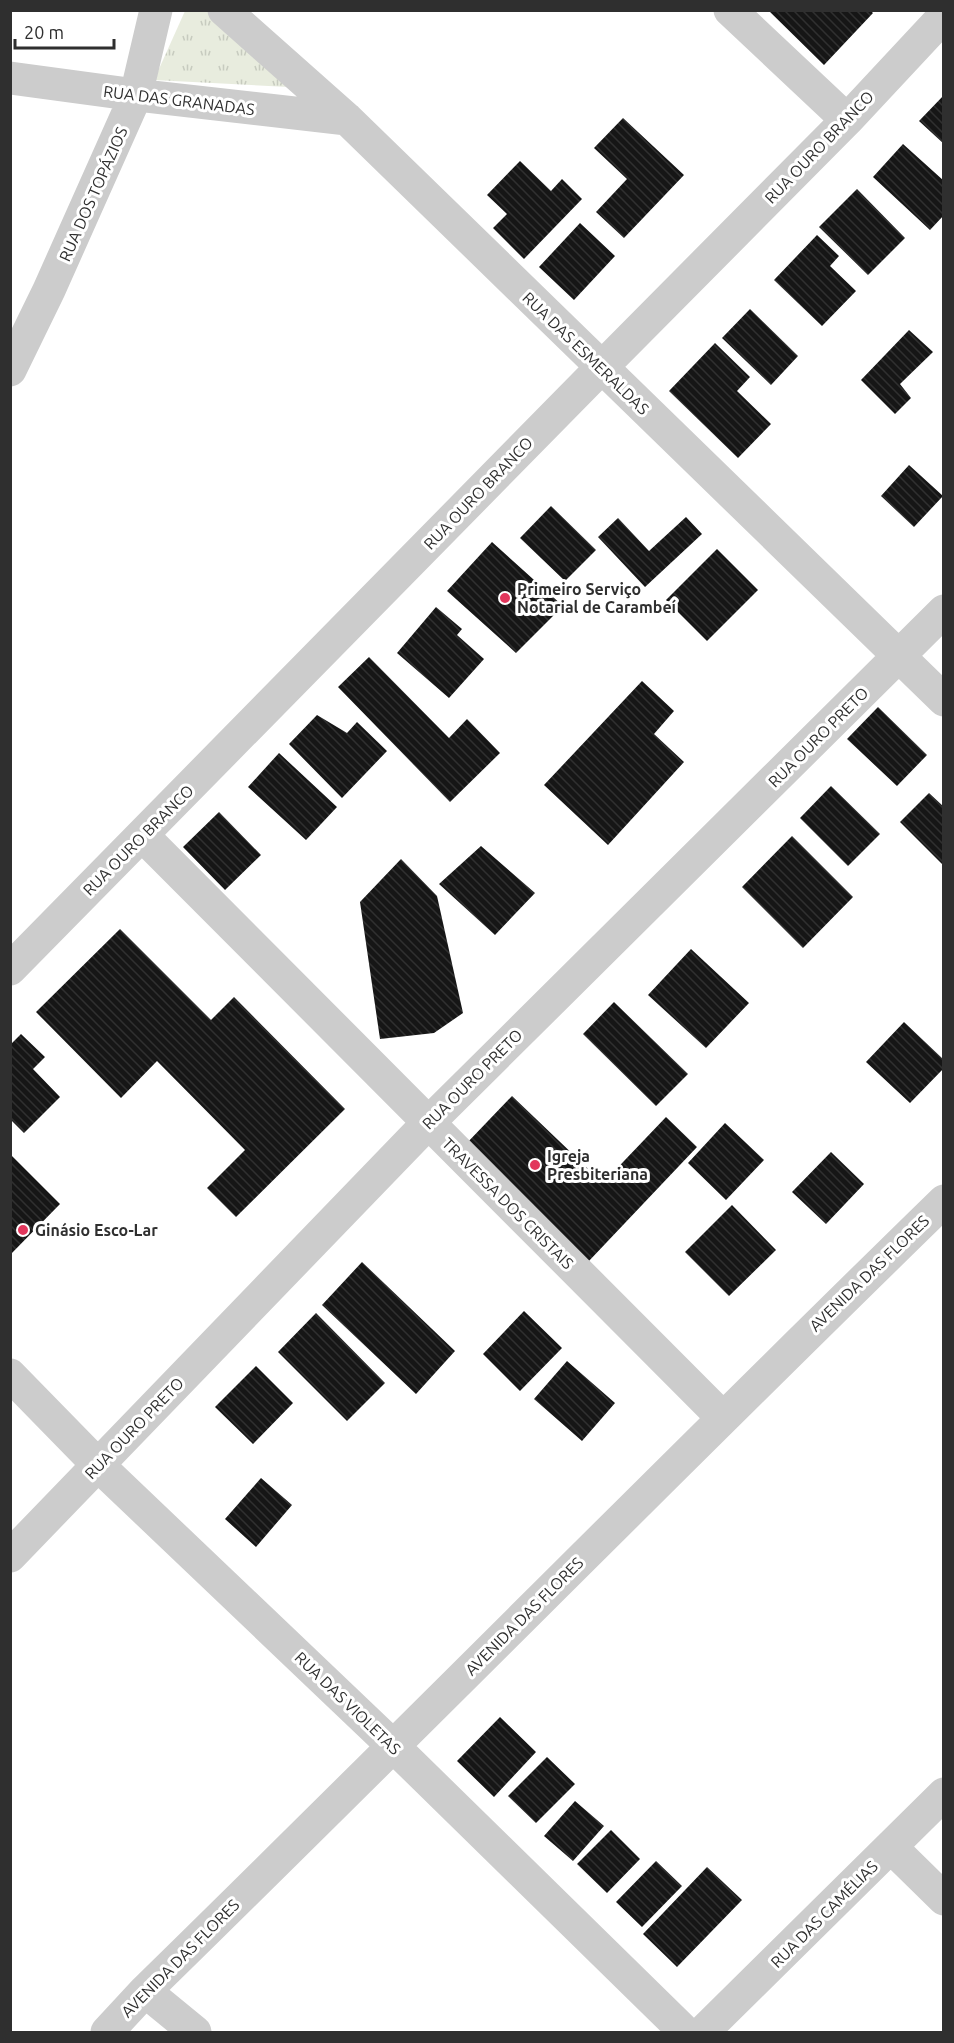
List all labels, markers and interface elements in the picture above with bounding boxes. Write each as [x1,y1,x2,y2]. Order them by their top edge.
scale bar [15,12,114,50]
text: 20 m [24,22,64,42]
street label: RUA DAS GRANADAS [102,82,256,118]
street label: RUA OURO BRANCO [761,87,877,207]
street label: RUA DOS TOPÁZIOS [53,123,131,264]
street label: RUA DAS ESMERALDAS [519,288,653,418]
street label: RUA OURO BRANCO [420,433,536,553]
place label: Primeiro Serviço Notarial de Carambeí [517,580,677,616]
marker: Primeiro Serviço Notarial de Carambeí [498,591,512,605]
street label: RUA OURO PRETO [764,683,872,791]
street label: RUA OURO BRANCO [79,781,197,899]
street label: RUA OURO PRETO [418,1025,526,1133]
street label: TRAVESSA DOS CRISTAIS [439,1134,577,1272]
place label: Igreja Presbiteriana [547,1147,648,1183]
marker: Igreja Presbiteriana [528,1158,542,1172]
street label: AVENIDA DAS FLORES [806,1211,932,1335]
place label: Ginásio Esco-Lar [35,1221,158,1239]
marker: Ginásio Esco-Lar [16,1223,30,1237]
street label: RUA OURO PRETO [81,1374,187,1482]
street label: AVENIDA DAS FLORES [461,1553,587,1679]
street label: RUA DAS VIOLETAS [292,1648,404,1758]
street label: RUA DAS CAMÉLIAS [765,1855,881,1971]
street label: AVENIDA DAS FLORES [117,1895,243,2021]

